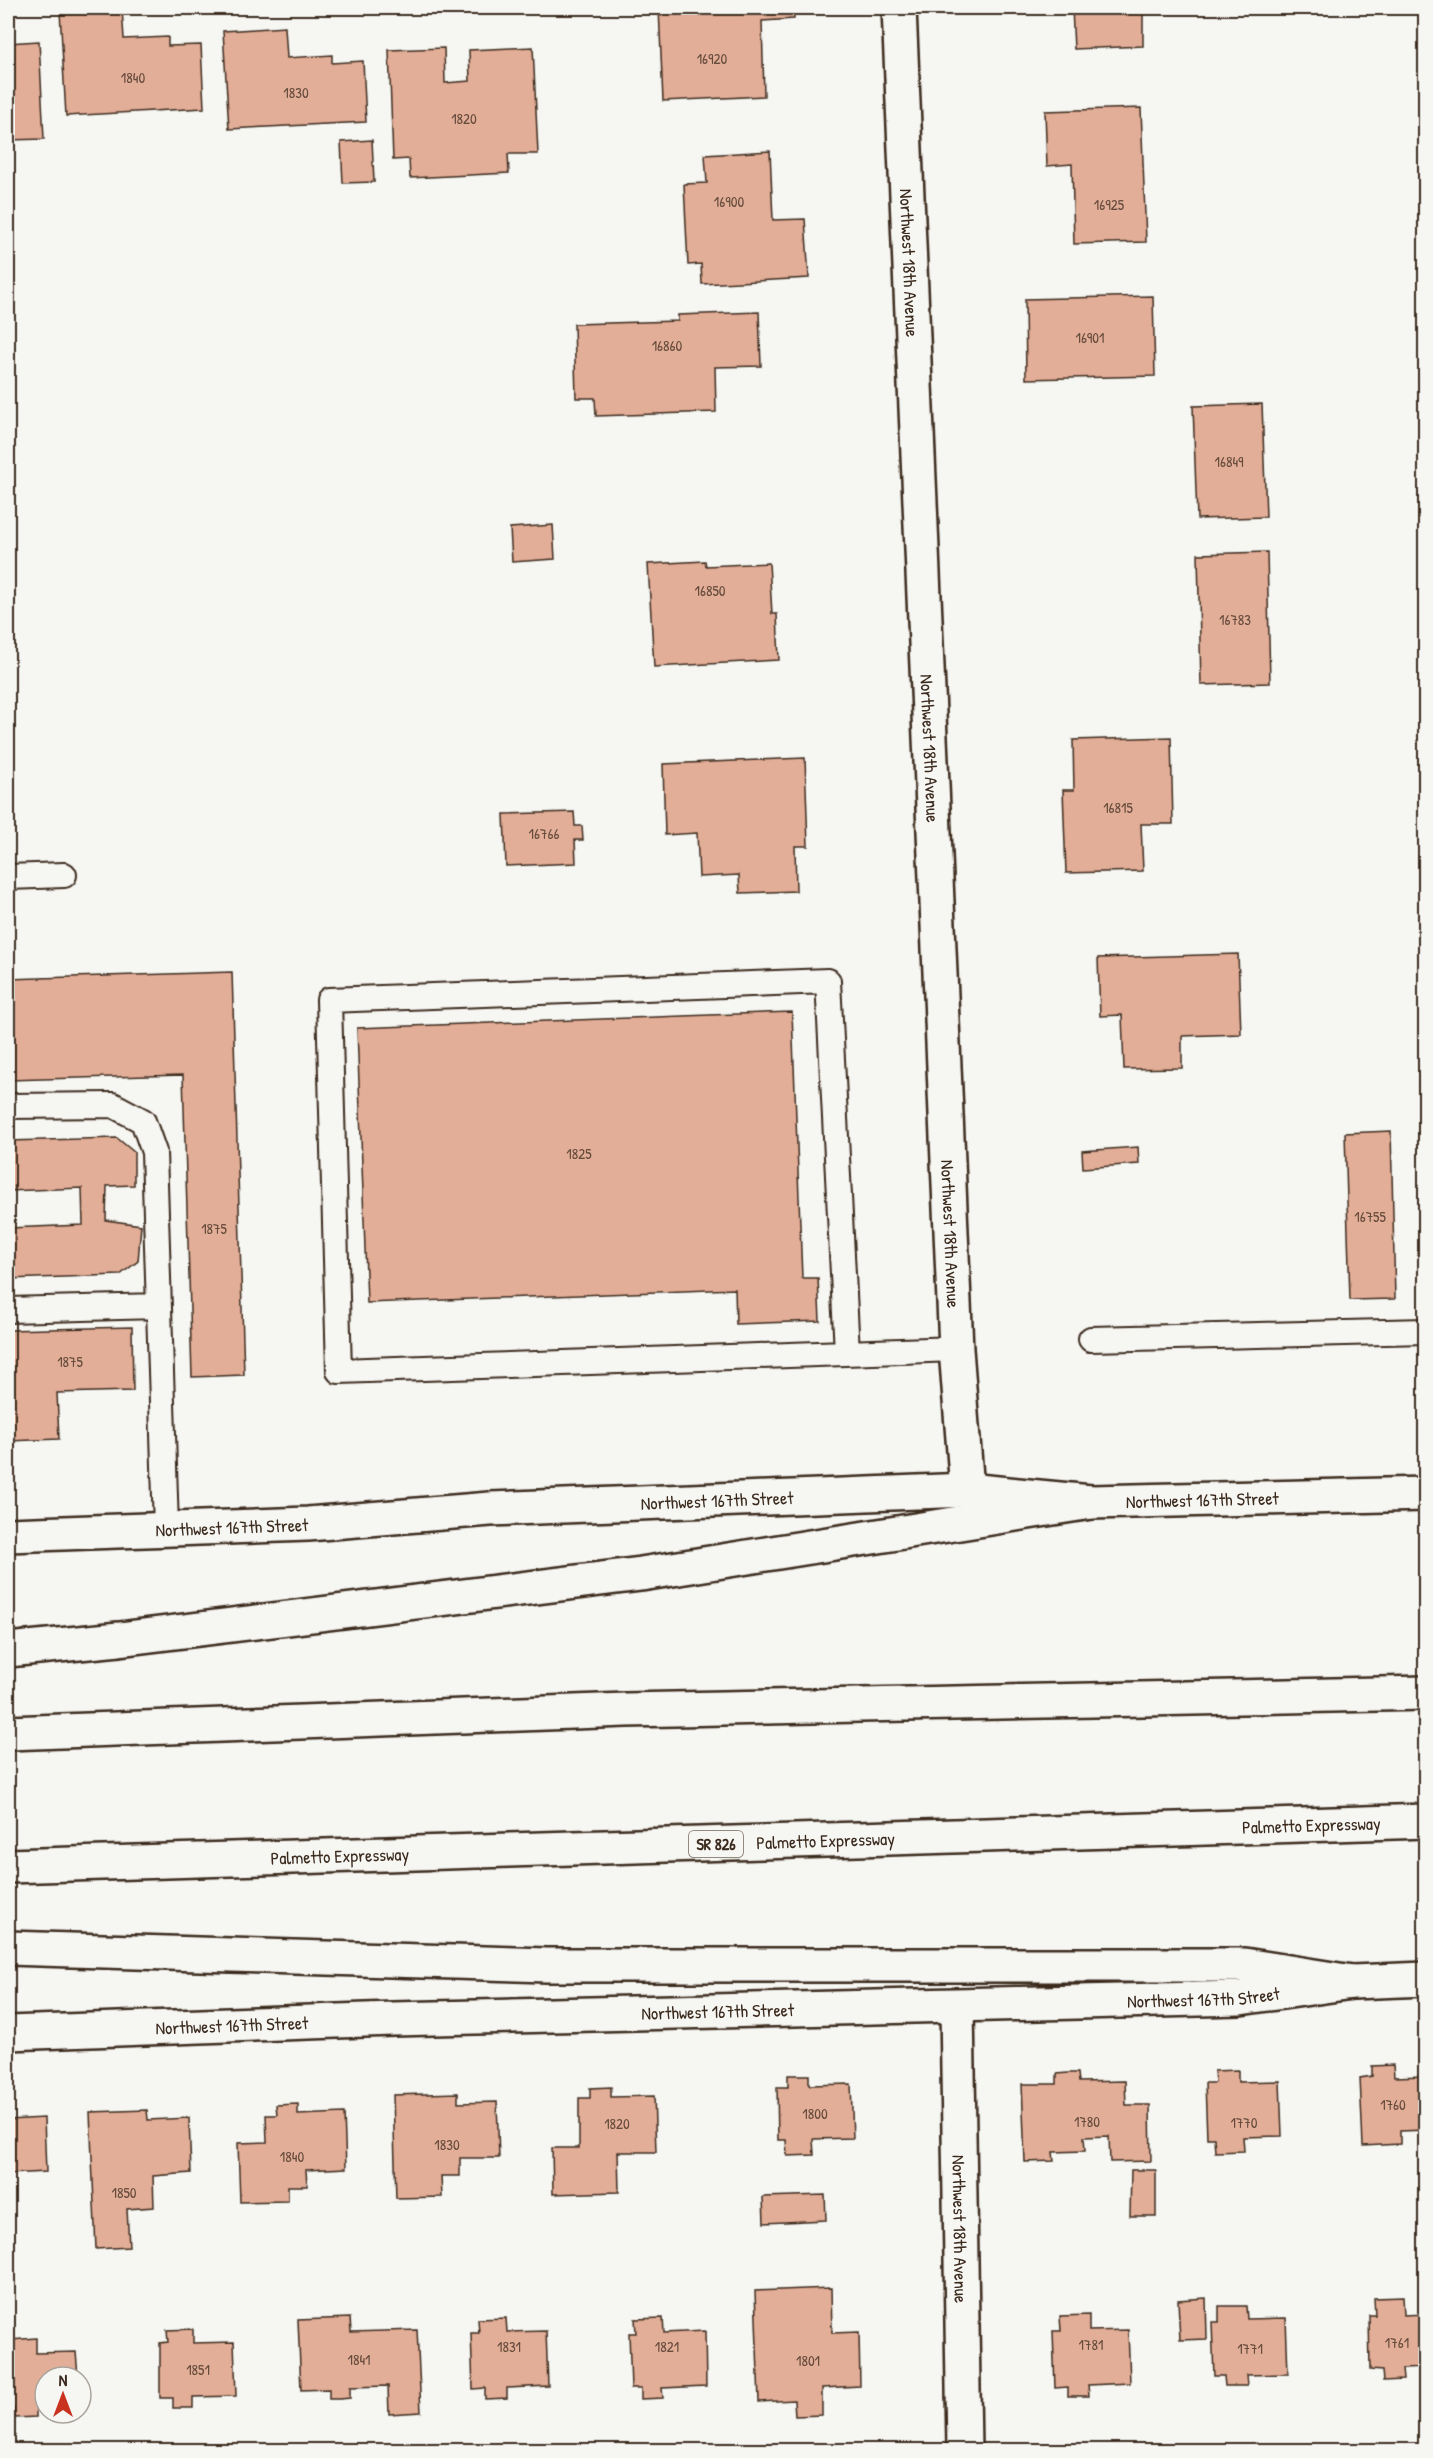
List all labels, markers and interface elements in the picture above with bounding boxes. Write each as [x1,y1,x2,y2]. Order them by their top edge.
house number: 16920 [697,48,728,69]
house number: 1840 [121,67,145,88]
house number: 1830 [283,82,309,103]
house number: 1820 [451,108,477,129]
street label: Northwest 18th Avenue [894,188,925,337]
house number: 16900 [714,191,744,212]
house number: 16925 [1094,194,1125,215]
house number: 16901 [1075,327,1105,348]
house number: 16860 [652,335,683,356]
house number: 16849 [1214,451,1244,472]
house number: 16850 [695,580,726,601]
house number: 16783 [1219,609,1251,630]
street label: Northwest 18th Avenue [915,674,946,823]
house number: 16815 [1103,797,1134,818]
house number: 16766 [529,823,559,844]
house number: 1825 [566,1143,592,1164]
street label: Northwest 18th Avenue [935,1159,967,1308]
house number: 16755 [1354,1206,1386,1227]
house number: 1875 [201,1218,228,1239]
house number: 1875 [57,1351,84,1372]
street label: Northwest 167th Street [640,1484,795,1515]
street label: Northwest 167th Street [1125,1485,1280,1514]
street label: Northwest 167th Street [155,1511,309,1542]
street label: Palmetto Expressway [1242,1810,1381,1839]
street label: Palmetto Expressway [756,1825,896,1855]
road number: SR 826 [689,1831,743,1857]
street label: Palmetto Expressway [270,1841,410,1870]
street label: Northwest 167th Street [1127,1980,1282,2013]
street label: Northwest 167th Street [641,1997,795,2025]
street label: Northwest 167th Street [155,2010,309,2040]
house number: 1760 [1380,2094,1406,2115]
house number: 1800 [802,2103,828,2124]
house number: 1780 [1074,2111,1100,2132]
house number: 1770 [1230,2112,1258,2133]
house number: 1820 [604,2113,630,2134]
house number: 1830 [434,2134,460,2155]
house number: 1840 [280,2146,304,2167]
street label: Northwest 18th Avenue [947,2155,974,2303]
house number: 1850 [111,2182,137,2203]
house number: 1761 [1385,2332,1409,2353]
house number: 1781 [1079,2334,1103,2355]
house number: 1831 [497,2336,521,2357]
house number: 1821 [655,2336,679,2357]
house number: 1771 [1237,2338,1263,2359]
house number: 1841 [347,2349,371,2370]
house number: 1801 [796,2350,820,2371]
house number: 1851 [186,2359,210,2380]
north arrow [33,2365,93,2425]
text: N [59,2369,68,2391]

